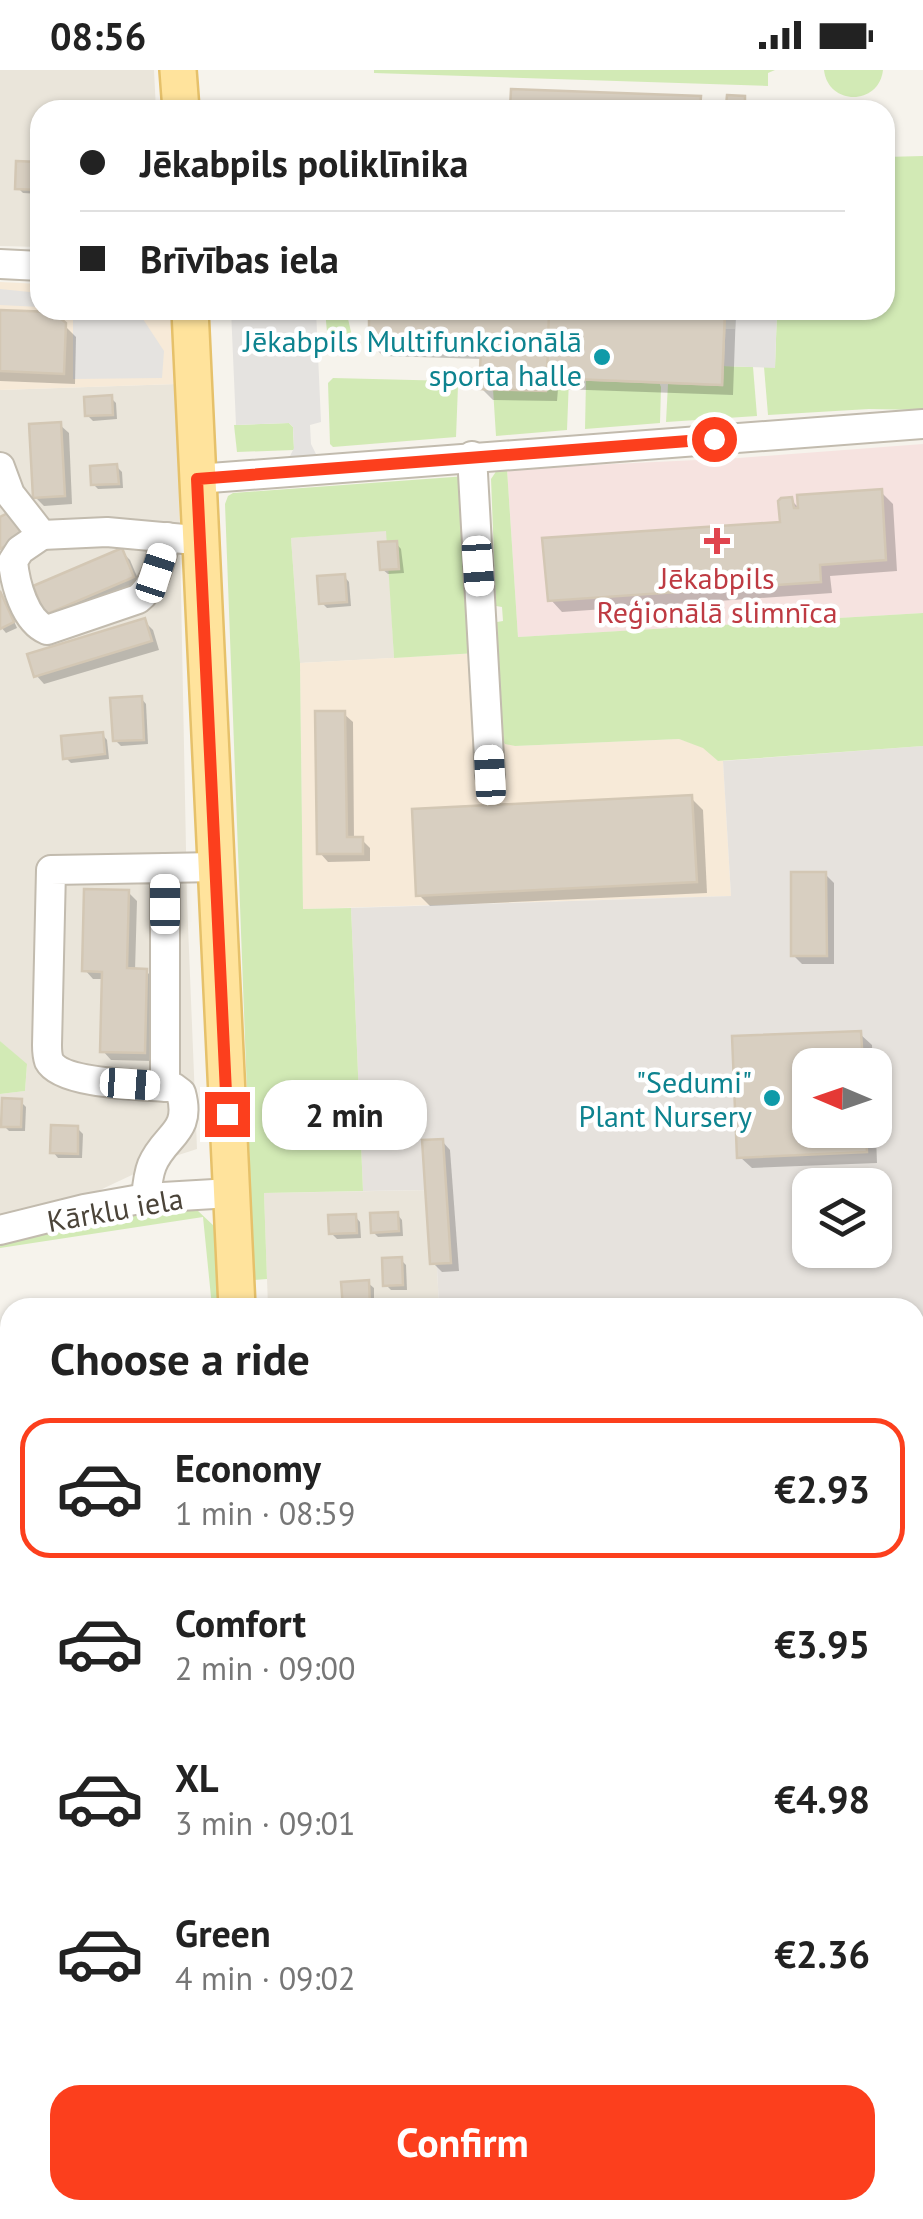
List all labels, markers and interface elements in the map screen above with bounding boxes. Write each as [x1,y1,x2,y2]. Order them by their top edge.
text: 08:56 [50,11,146,60]
text: Jēkabpils poliklīnika [140,138,468,187]
text: Brīvības iela [140,234,339,283]
place label: Jēkabpils Multifunkcionālā sporta halle [241,321,582,394]
marker: Jēkabpils Multifunkcionālā sporta halle [591,346,613,368]
route start [692,417,737,462]
marker: Jēkabpils Reģionālā slimnīca [704,528,730,554]
car [461,535,495,597]
car [132,540,180,606]
place label: Jēkabpils Reģionālā slimnīca [596,558,838,631]
car [473,744,507,806]
car [150,874,180,934]
north arrow [792,1048,892,1148]
map controls [792,1048,892,1268]
place label: "Sedumi" Plant Nursery [578,1062,752,1135]
car [99,1067,161,1101]
callout: 2 min [262,1079,427,1149]
marker: "Sedumi" Plant Nursery [761,1087,783,1109]
route end [205,1092,250,1137]
text: 2 min [305,1094,384,1136]
button: layers [792,1168,892,1268]
street label: Kārklu iela [44,1178,186,1240]
text: Choose a ride [50,1329,310,1387]
icon: car [55,1443,145,1533]
text: Economy [175,1443,321,1492]
text: €2.93 [774,1464,870,1513]
text: 1 min · 08:59 [175,1492,355,1534]
icon: car [55,1598,145,1688]
text: Comfort [175,1598,306,1647]
text: €3.95 [774,1619,870,1668]
text: 2 min · 09:00 [175,1647,355,1689]
icon: car [55,1753,145,1843]
text: XL [175,1753,219,1802]
text: €4.98 [774,1774,870,1823]
text: 3 min · 09:01 [175,1802,355,1844]
icon: car [55,1908,145,1998]
text: Green [175,1908,271,1957]
text: €2.36 [774,1929,870,1978]
text: 4 min · 09:02 [175,1957,355,1999]
button: Confirm [50,2085,875,2200]

